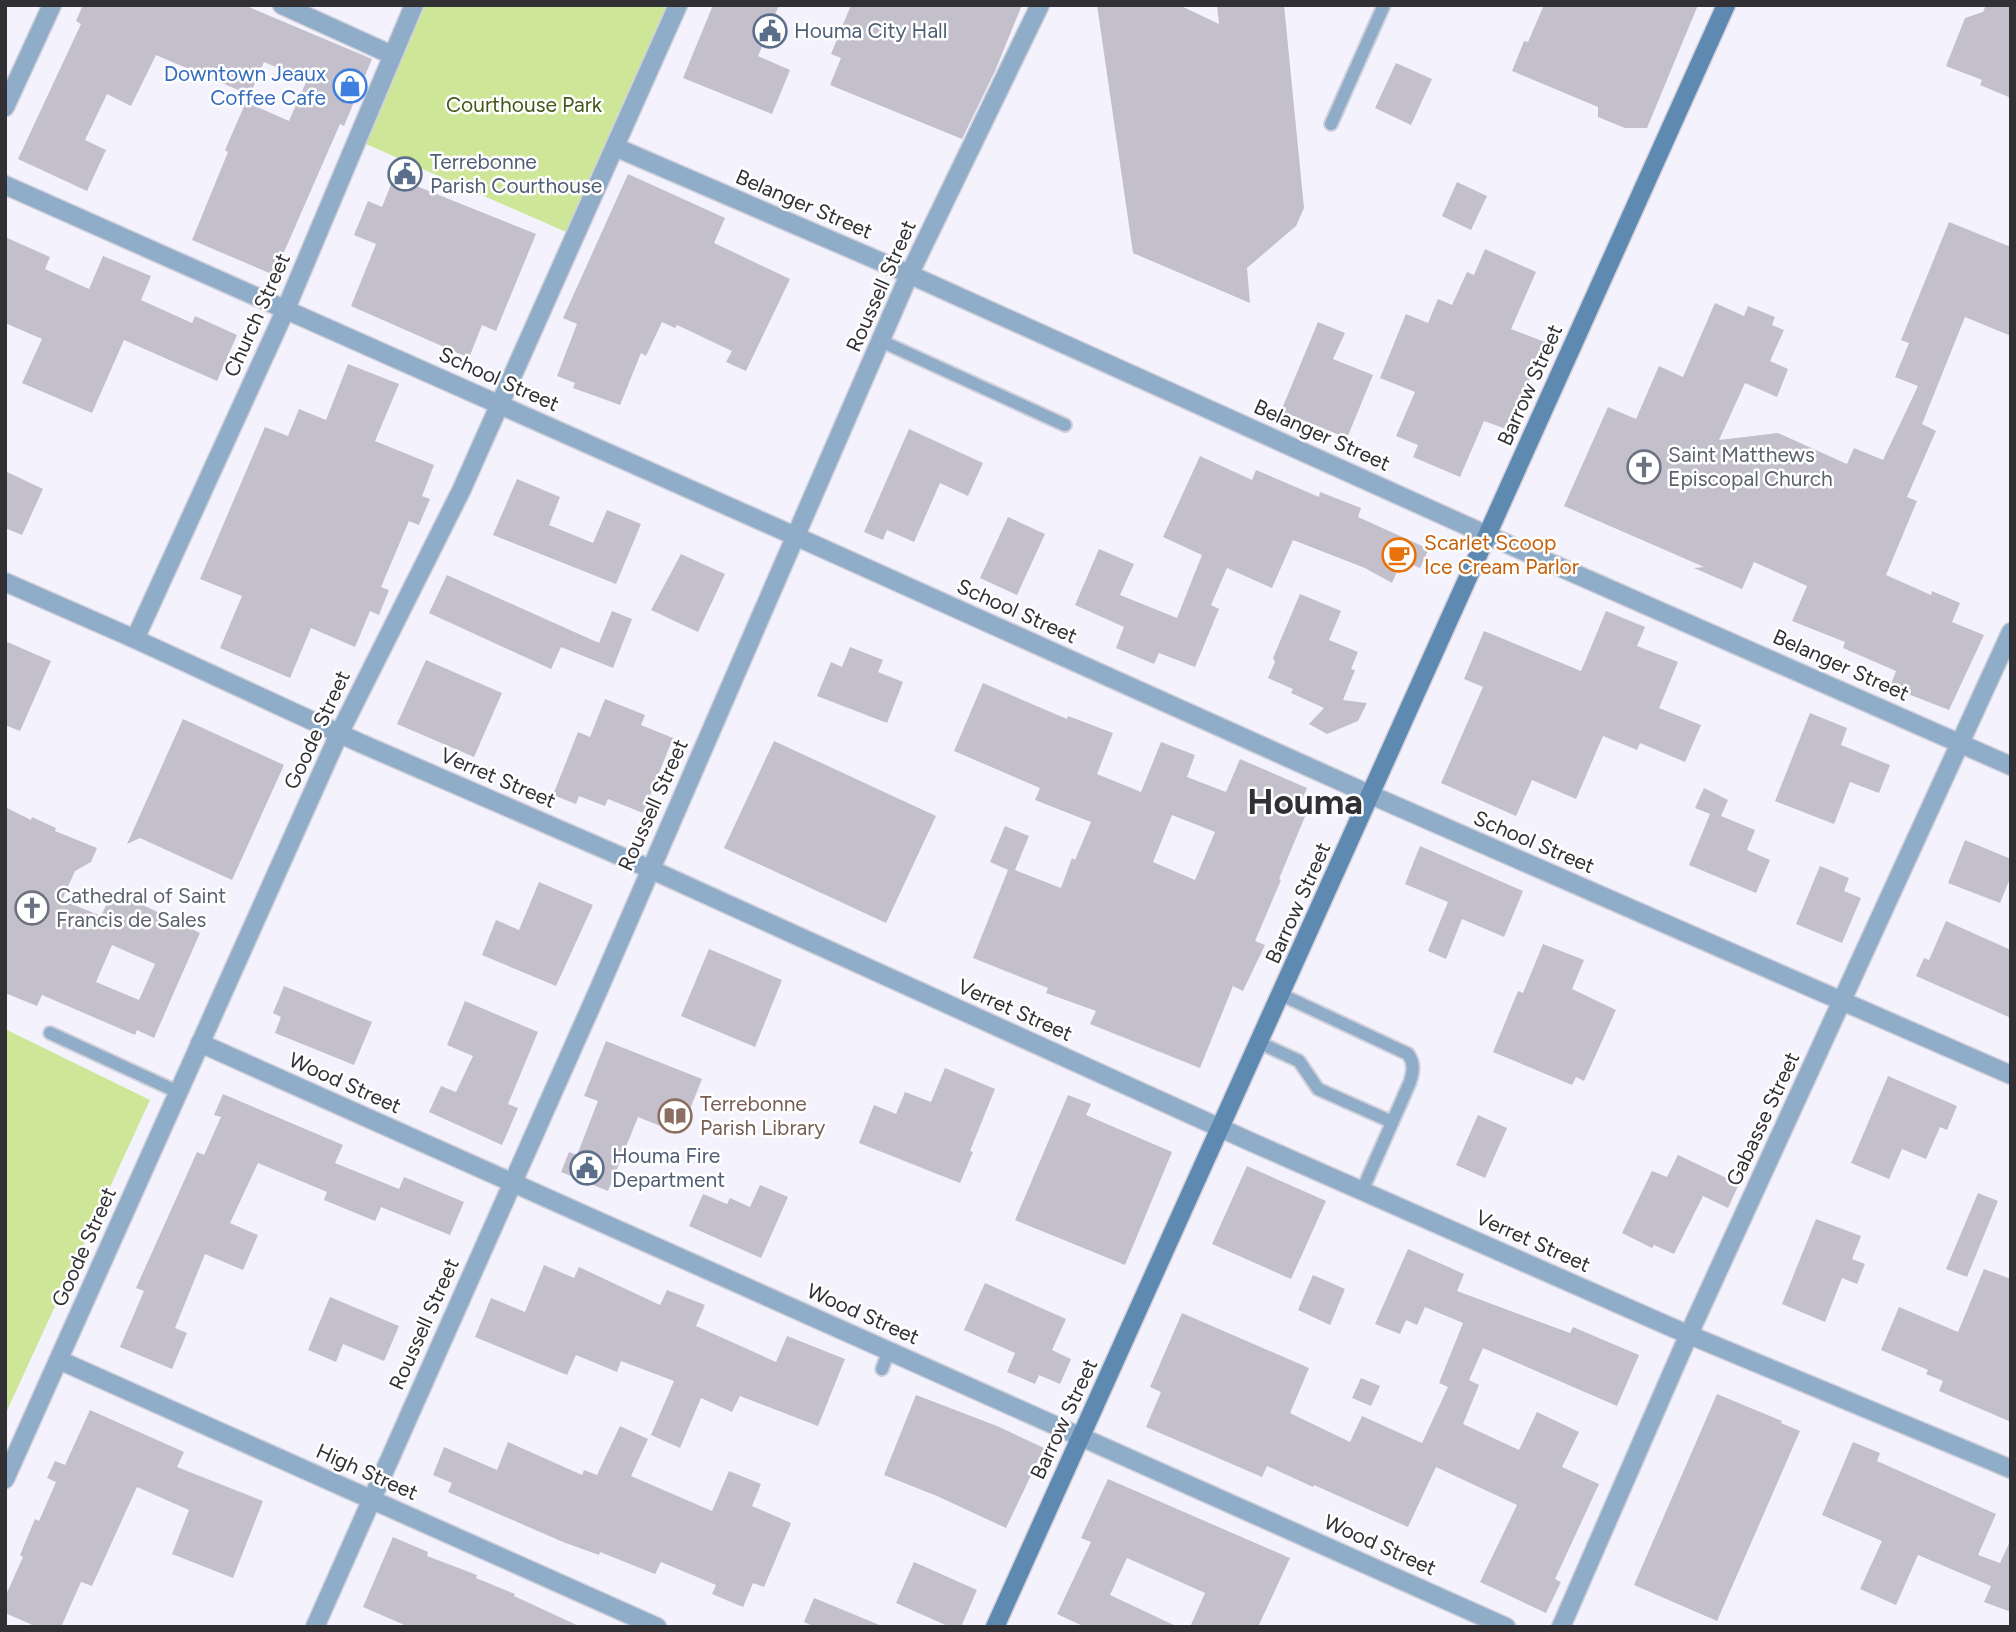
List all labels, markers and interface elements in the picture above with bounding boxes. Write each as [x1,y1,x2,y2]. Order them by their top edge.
public building icon: Houma City Hall [751,12,789,50]
place label: Houma City Hall [794,18,947,43]
place label: Downtown Jeaux Coffee Cafe [164,61,326,110]
shop icon: Downtown Jeaux Coffee Cafe [331,67,369,105]
park label: Courthouse Park [446,92,603,117]
place label: Terrebonne Parish Courthouse [430,149,602,198]
public building icon: Terrebonne Parish Courthouse [386,155,424,193]
street label: Belanger Street [732,163,876,244]
street label: Roussell Street [840,216,921,355]
street label: Church Street [218,249,295,381]
street label: Barrow Street [1492,320,1567,449]
street label: School Street [435,341,563,416]
street label: Belanger Street [1250,393,1394,476]
place label: Saint Matthews Episcopal Church [1668,442,1833,491]
church icon: Saint Matthews Episcopal Church [1625,448,1663,486]
place label: Scarlet Scoop Ice Cream Parlor [1424,530,1579,579]
cafe icon: Scarlet Scoop Ice Cream Parlor [1380,536,1418,574]
street label: School Street [953,573,1081,648]
street label: Belanger Street [1769,623,1913,706]
street label: Goode Street [278,666,355,793]
street label: Roussell Street [612,735,693,874]
street label: Verret Street [437,742,560,813]
district label: Houma [1247,781,1363,823]
street label: School Street [1470,805,1598,878]
street label: Barrow Street [1260,838,1335,967]
place label: Cathedral of Saint Francis de Sales [56,883,226,932]
church icon: Cathedral of Saint Francis de Sales [13,889,51,927]
street label: Verret Street [954,973,1076,1046]
street label: Wood Street [285,1047,405,1118]
street label: Gabasse Street [1721,1048,1804,1190]
place label: Terrebonne Parish Library [700,1091,825,1140]
library icon: Terrebonne Parish Library [656,1097,694,1135]
place label: Houma Fire Department [612,1143,725,1192]
public building icon: Houma Fire Department [568,1149,606,1187]
street label: Goode Street [46,1183,121,1310]
street label: Verret Street [1472,1204,1594,1277]
street label: Roussell Street [383,1254,464,1393]
street label: Wood Street [803,1278,923,1349]
street label: Barrow Street [1025,1355,1102,1483]
street label: High Street [312,1438,422,1505]
street label: Wood Street [1320,1509,1440,1580]

